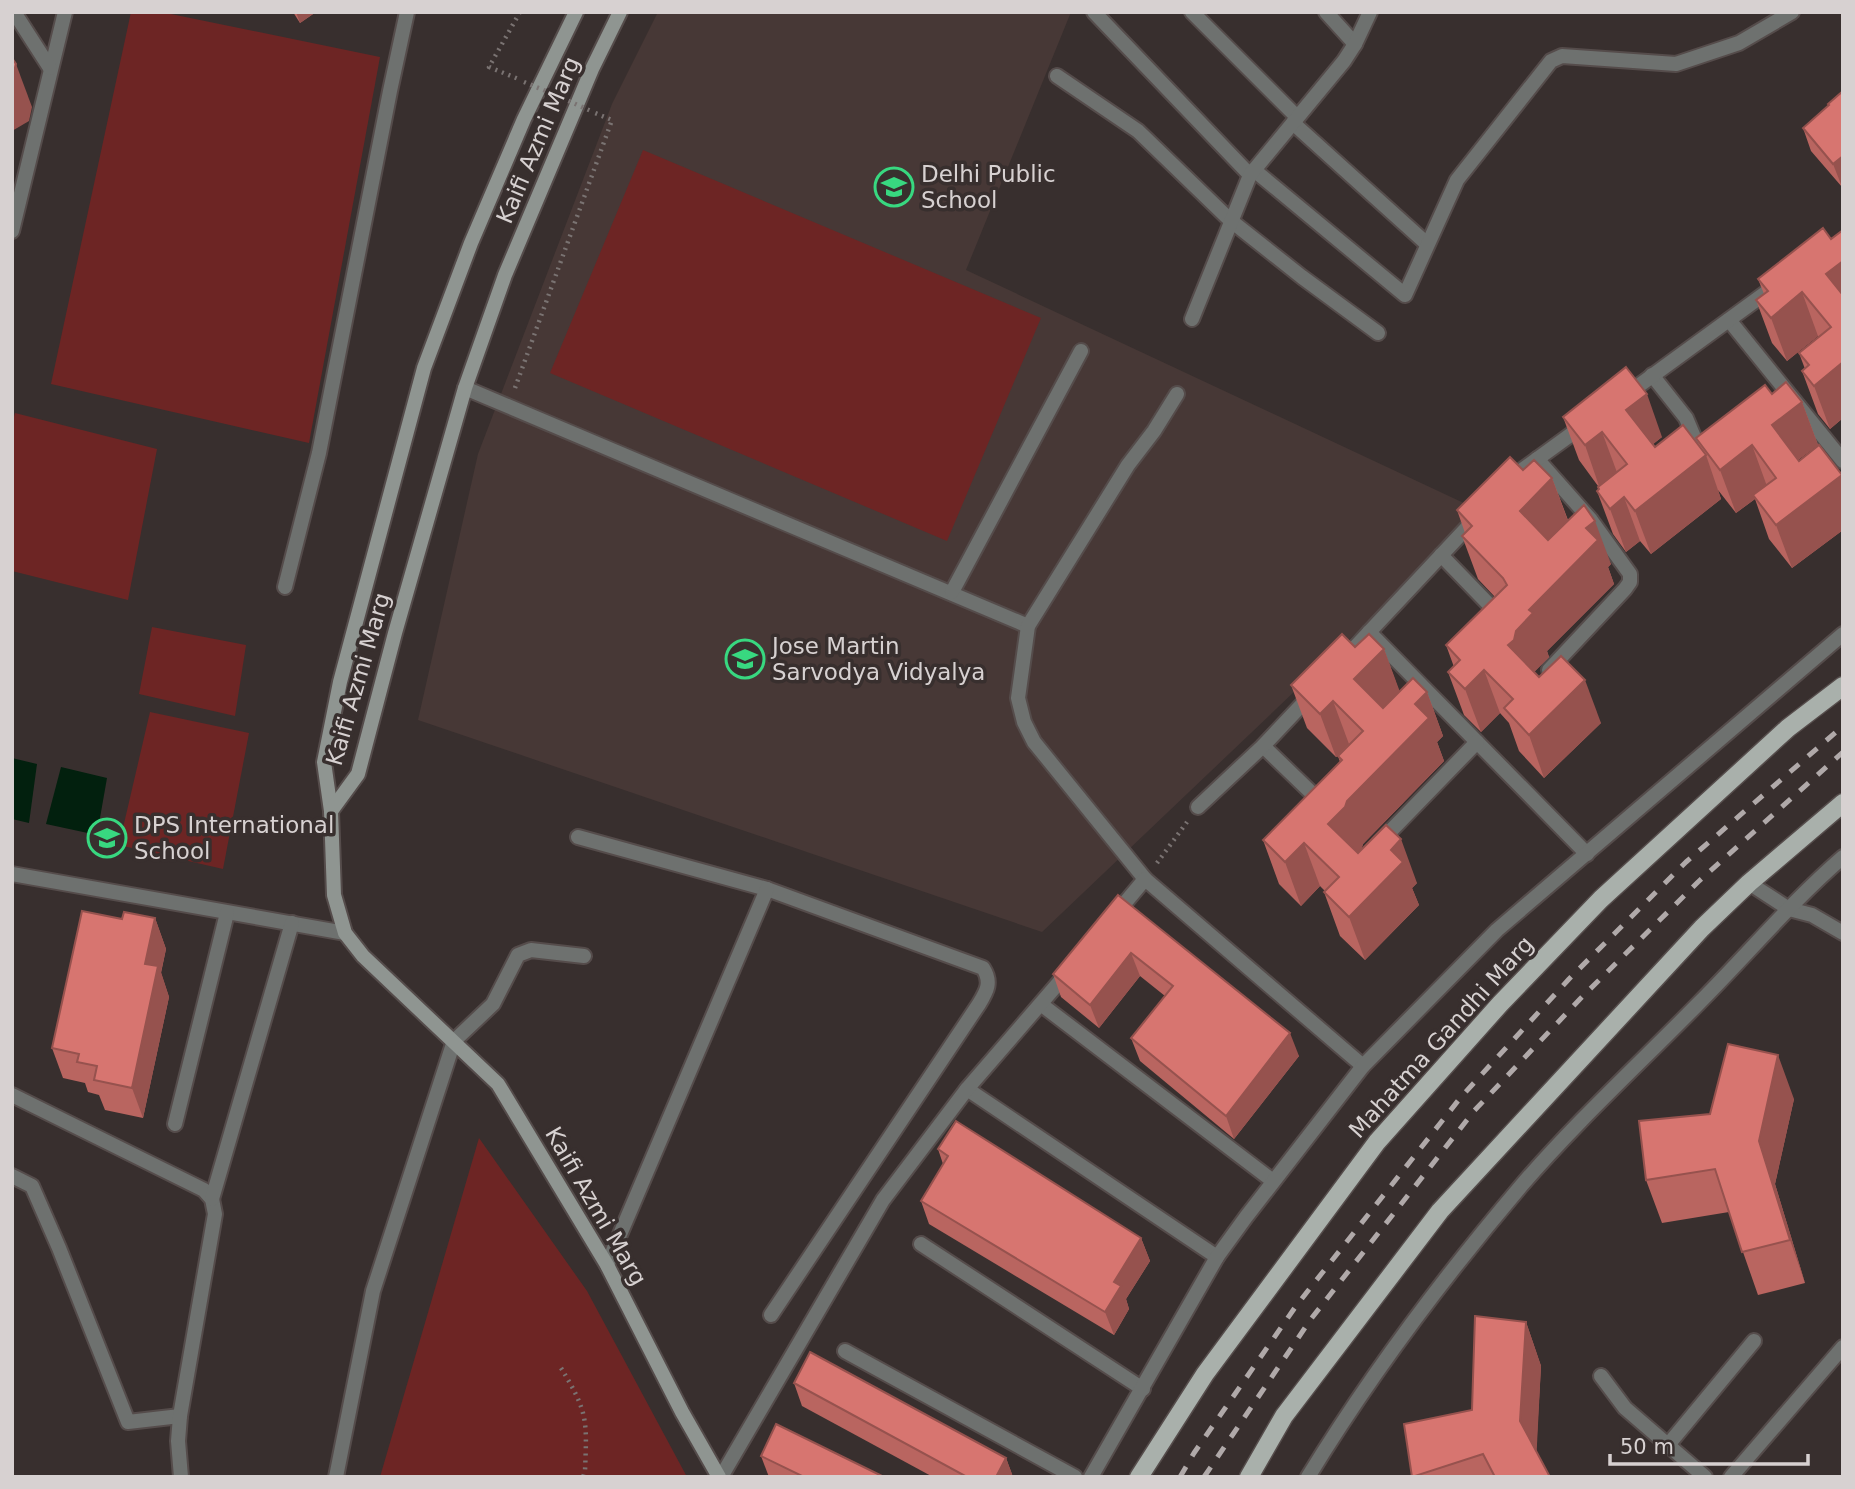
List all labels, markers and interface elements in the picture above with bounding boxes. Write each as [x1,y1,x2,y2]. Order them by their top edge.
street label: Kaifi Azmi Marg [491,53,585,227]
place label: Delhi Public School [921,161,1056,213]
school or university icon: Delhi Public School [873,166,915,208]
street label: Kaifi Azmi Marg [321,590,395,768]
place label: Jose Martin Sarvodya Vidyalya [770,633,985,685]
school or university icon: Jose Martin Sarvodya Vidyalya [724,638,766,680]
place label: DPS International School [134,812,334,864]
school or university icon: DPS International School [86,817,128,859]
street label: Mahatma Gandhi Marg [1344,931,1538,1143]
street label: Kaifi Azmi Marg [540,1122,652,1290]
scale bar [1610,1422,1808,1466]
text: 50 m [1620,1435,1674,1459]

